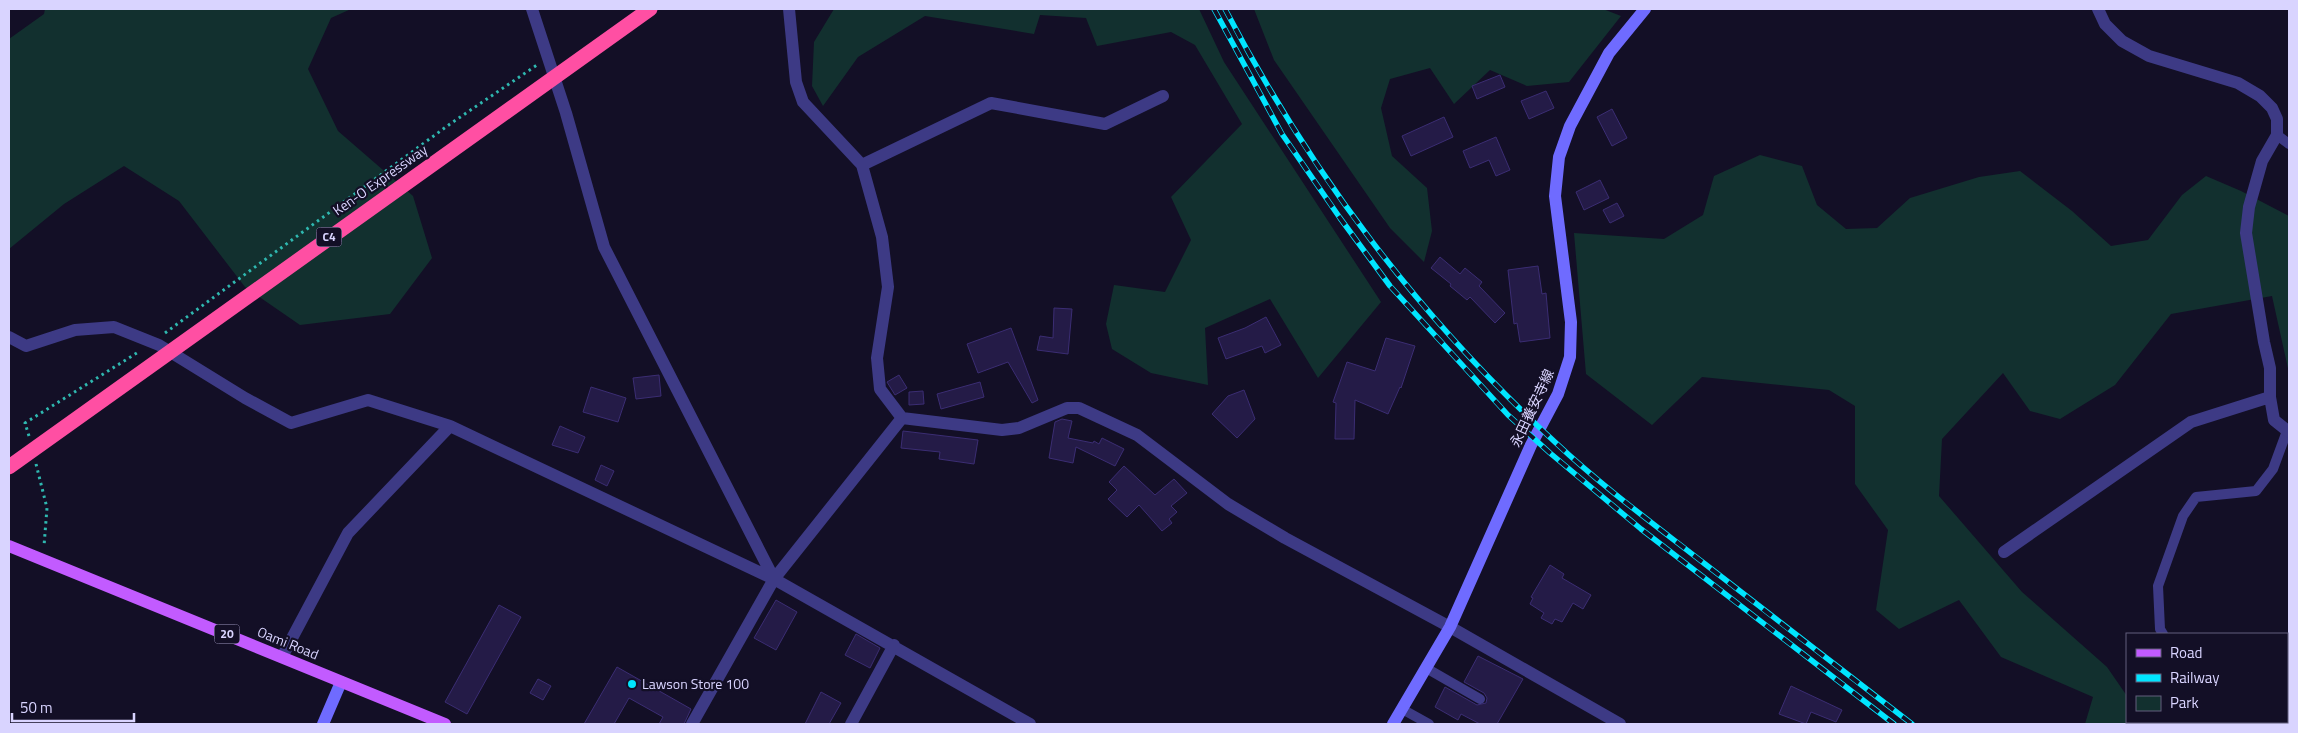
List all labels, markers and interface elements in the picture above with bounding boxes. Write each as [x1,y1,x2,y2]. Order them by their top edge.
street label: Ken-O Expressway [328,139,432,220]
road number: C4 [316,228,342,246]
street label: 永田養安寺線 [1504,365,1559,450]
street label: Oami Road [254,621,322,664]
road number: 20 [214,624,240,644]
legend [2126,633,2288,723]
text: Road [2170,641,2202,664]
text: Railway [2170,666,2220,689]
place label: Lawson Store 100 [642,673,749,694]
marker: Lawson Store 100 [626,678,638,690]
scale bar [12,690,135,722]
text: Park [2170,691,2199,714]
text: 50 m [20,696,53,719]

